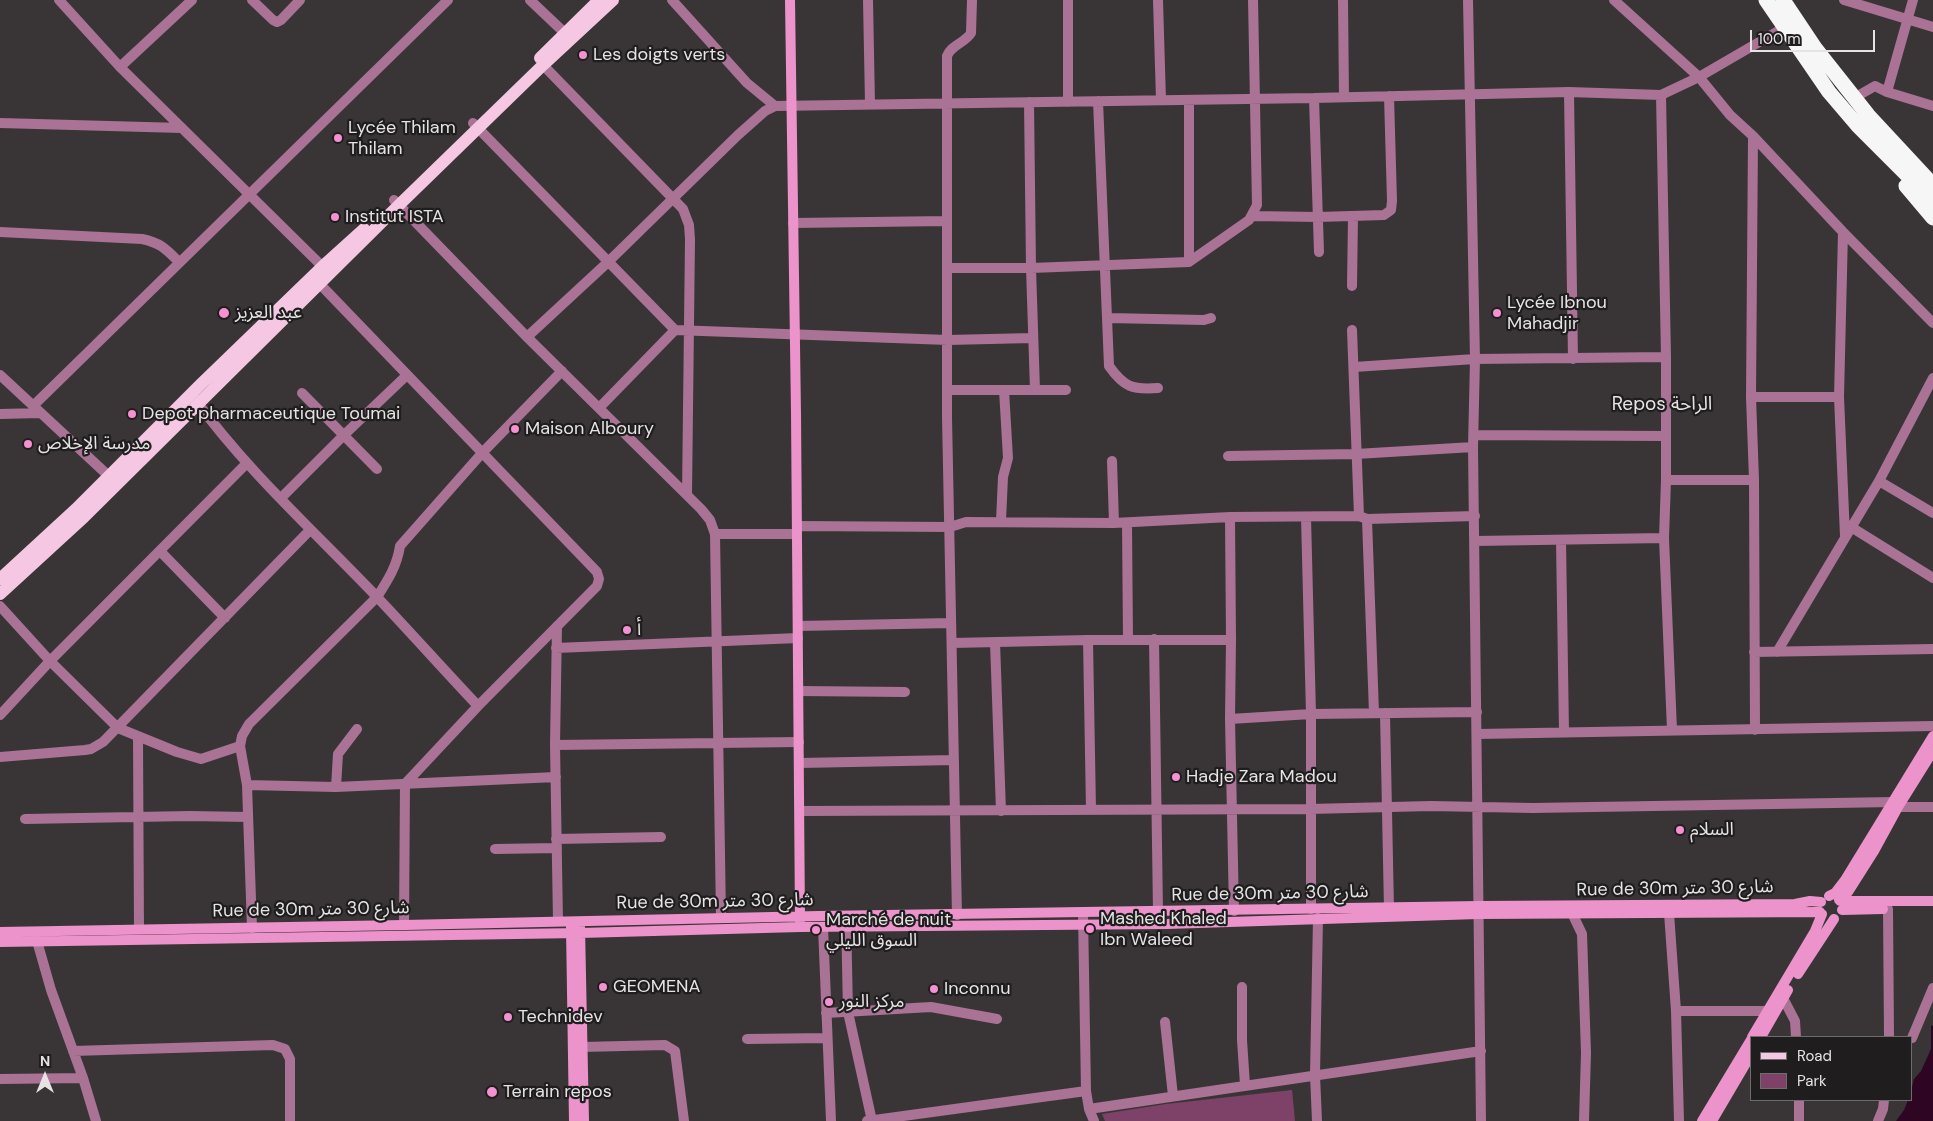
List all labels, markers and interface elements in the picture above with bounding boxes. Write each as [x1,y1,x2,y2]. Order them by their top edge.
scale bar [1753,20,1878,52]
text: 100 m [1758,29,1801,49]
place label: Les doigts verts [593,44,725,66]
marker: Les doigts verts [577,49,589,61]
place label: Lycée Thilam Thilam [348,117,456,160]
marker: Lycée Thilam Thilam [332,132,344,144]
place label: Institut ISTA [345,206,444,228]
marker: Institut ISTA [329,211,341,223]
place label: Lycée Ibnou Mahadjir [1507,292,1607,334]
place label: عبد العزيز [235,302,302,324]
marker: عبد العزيز [217,306,231,320]
marker: Lycée Ibnou Mahadjir [1491,307,1503,319]
district label: Repos الراحة [1612,394,1712,416]
place label: Depot pharmaceutique Toumai [142,403,400,425]
marker: Depot pharmaceutique Toumai [126,408,138,420]
place label: Maison Alboury [525,418,654,440]
marker: Maison Alboury [509,423,521,435]
place label: مدرسة الإخلاص [38,433,150,455]
marker: مدرسة الإخلاص [22,438,34,450]
place label: أ [637,619,641,641]
marker: أ [621,624,633,636]
place label: Hadje Zara Madou [1186,766,1337,788]
marker: Hadje Zara Madou [1170,771,1182,783]
place label: السلام [1690,819,1734,841]
marker: السلام [1674,824,1686,836]
street label: Rue de 30m شارع 30 متر [1576,876,1774,902]
street label: Rue de 30m شارع 30 متر [1171,881,1369,907]
street label: Rue de 30m شارع 30 متر [616,889,814,915]
street label: Rue de 30m شارع 30 متر [212,897,410,923]
place label: Mashed Khaled Ibn Waleed [1100,908,1227,951]
place label: Marché de nuit السوق الليلي [826,909,951,952]
marker: Mashed Khaled Ibn Waleed [1084,923,1096,935]
marker: Marché de nuit السوق الليلي [810,924,822,936]
place label: GEOMENA [613,976,700,998]
place label: Inconnu [944,978,1010,1000]
marker: GEOMENA [597,981,609,993]
marker: Inconnu [928,983,940,995]
place label: مركز النور [839,991,904,1013]
marker: مركز النور [823,996,835,1008]
place label: Technidev [518,1006,603,1028]
marker: Technidev [502,1011,514,1023]
legend [1750,1036,1913,1101]
text: Road [1797,1046,1832,1066]
north arrow [20,1051,70,1101]
text: N [40,1052,50,1070]
text: Park [1797,1071,1827,1091]
place label: Terrain repos [503,1081,612,1103]
marker: Terrain repos [485,1085,499,1099]

